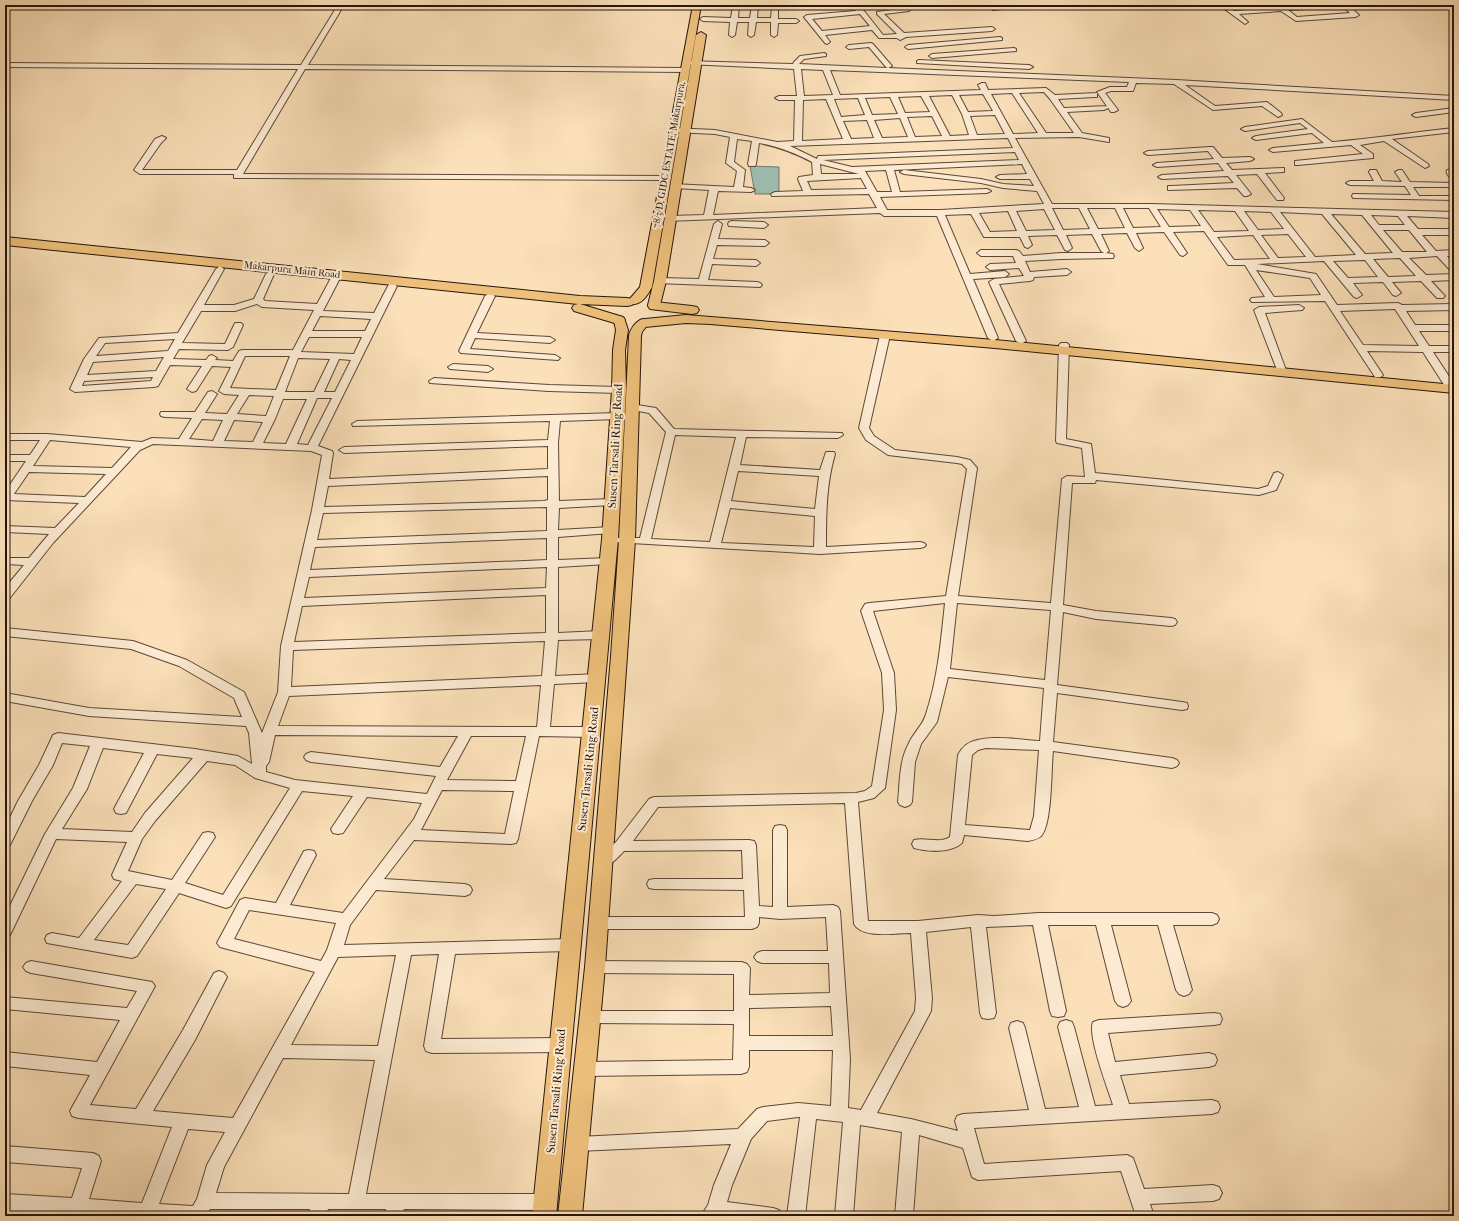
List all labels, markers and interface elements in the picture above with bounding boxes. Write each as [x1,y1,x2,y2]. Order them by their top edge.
street label: 78/3/D, GIDC ESTATE, Makarpura, [650,81,688,229]
street label: Makarpura Main Road [243,259,341,281]
street label: Susen Tarsali Ring Road [605,383,625,509]
street label: Susen Tarsali Ring Road [575,706,602,832]
street label: Susen Tarsali Ring Road [544,1028,568,1154]

